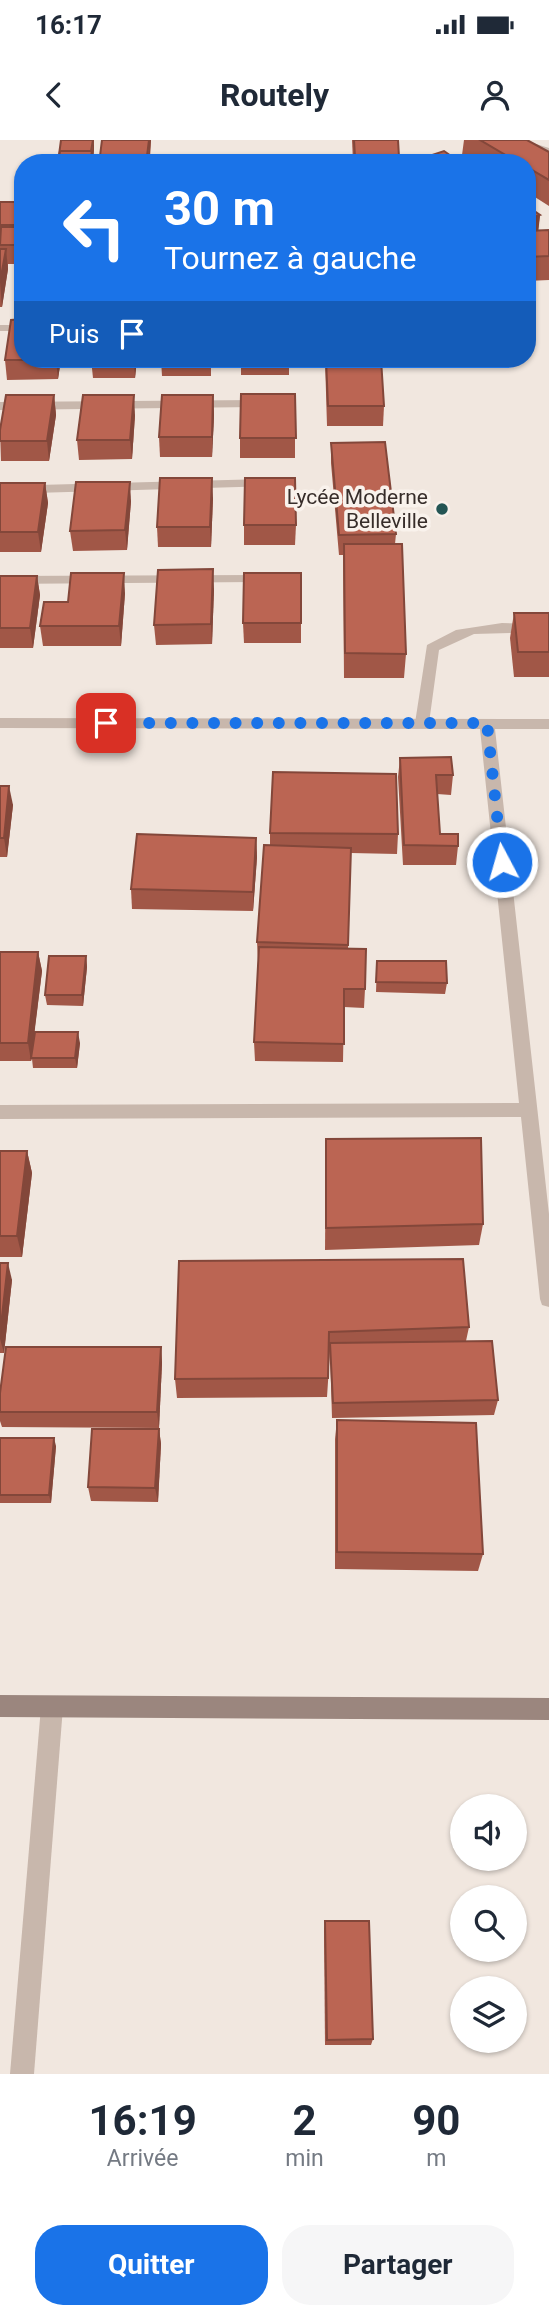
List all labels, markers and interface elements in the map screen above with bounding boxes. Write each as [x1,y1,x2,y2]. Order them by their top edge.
text: 16:17 [35,10,102,40]
icon: back [35,76,73,114]
text: Routely [220,76,329,114]
icon: person [476,76,514,114]
text: 30 m [164,180,275,237]
icon: left [49,182,140,273]
text: Tournez à gauche [164,239,416,277]
icon: arrive [113,315,151,353]
text: Puis [49,319,99,349]
place label: Lycée Moderne Belleville [287,485,428,533]
marker: Lycée Moderne Belleville [434,501,450,517]
pin [76,693,136,753]
icon: arrive [87,704,125,742]
position arrow [465,825,539,899]
map controls [450,1794,527,2053]
button: sound [450,1794,527,1871]
button: search [450,1885,527,1962]
button: layers [450,1976,527,2053]
text: 16:19 [89,2096,197,2145]
text: 2 [292,2096,317,2145]
text: 90 [412,2096,460,2145]
text: Arrivée [107,2145,178,2172]
text: min [285,2145,324,2172]
text: m [426,2145,446,2172]
button: Quitter [35,2225,268,2305]
button: Partager [282,2225,514,2305]

